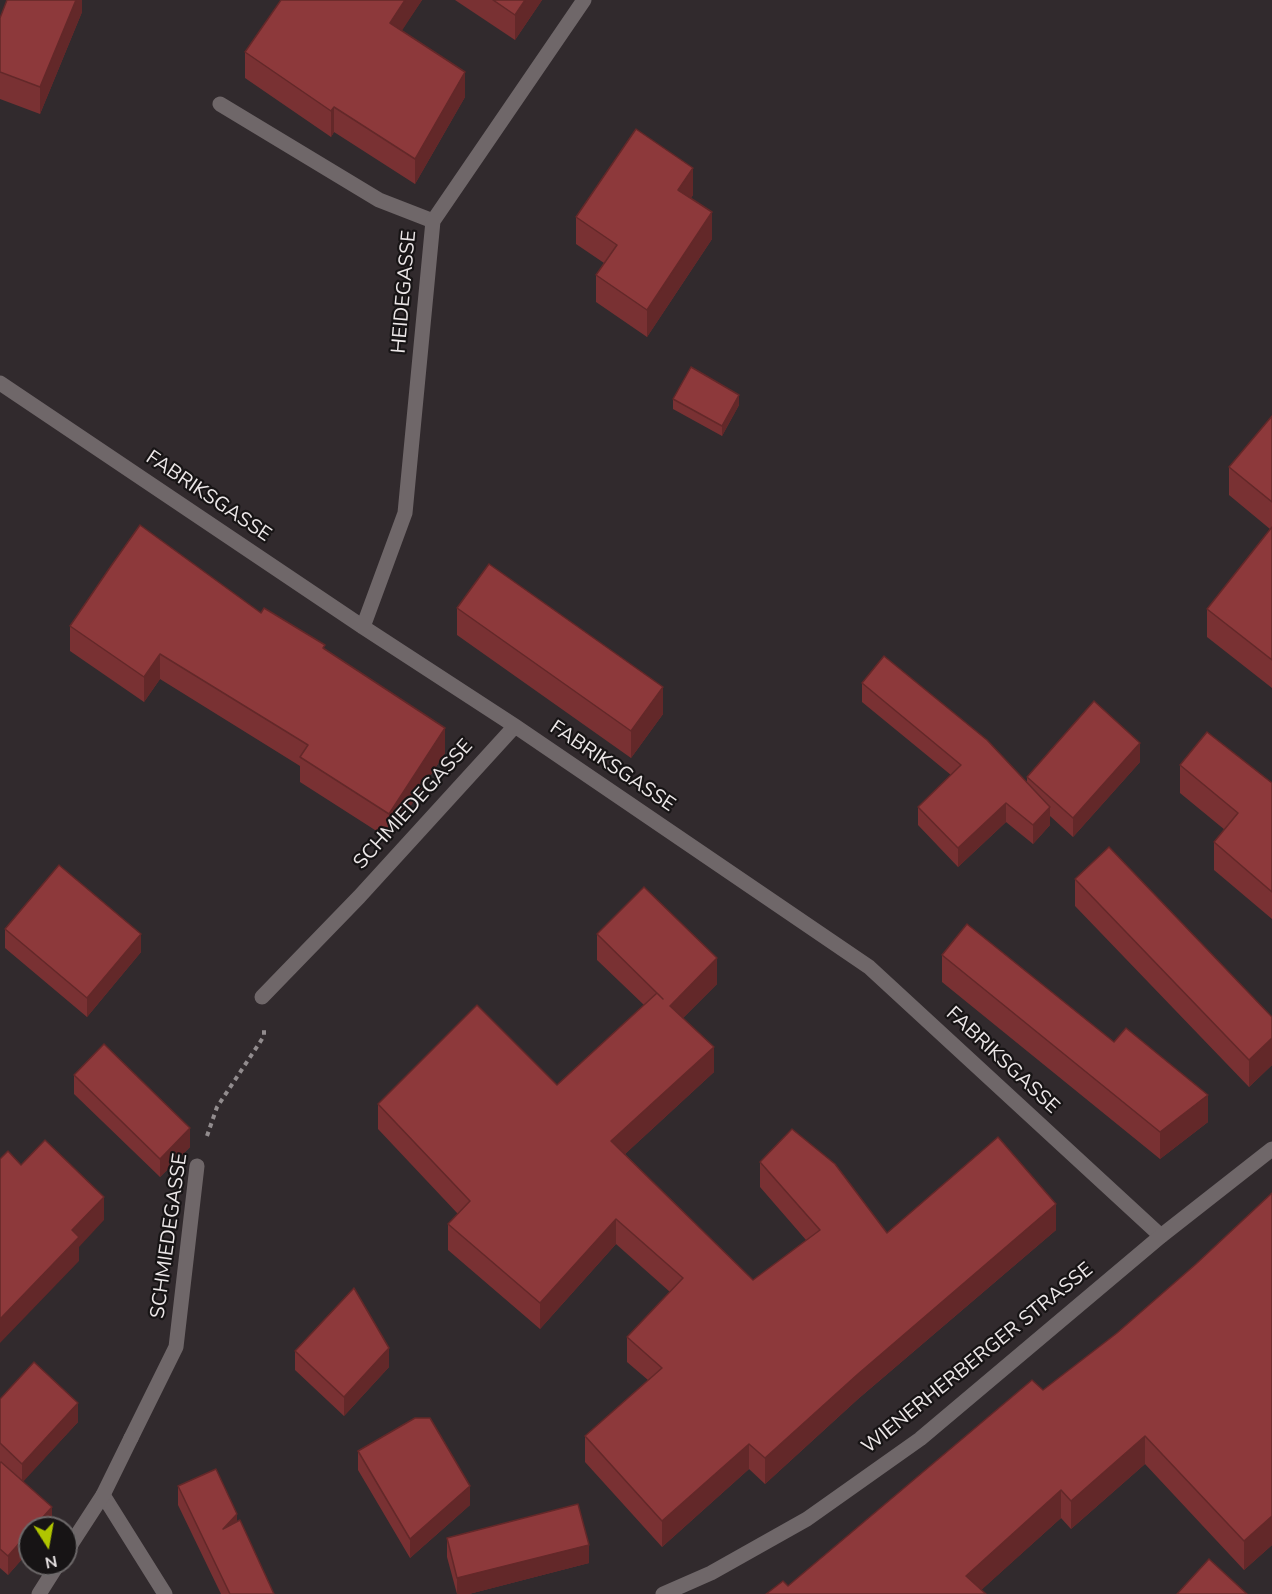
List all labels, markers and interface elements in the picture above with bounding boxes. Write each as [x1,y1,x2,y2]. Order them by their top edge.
street label: HEIDEGASSE [388,229,422,355]
street label: FABRIKSGASSE [141,446,275,548]
street label: FABRIKSGASSE [545,716,679,818]
street label: SCHMIEDEGASSE [349,735,479,875]
street label: FABRIKSGASSE [940,1002,1064,1120]
street label: SCHMIEDEGASSE [147,1152,193,1320]
street label: WIENERHERBERGER STRASSE [858,1258,1098,1460]
north arrow [18,1516,78,1576]
text: N [43,1550,59,1574]

